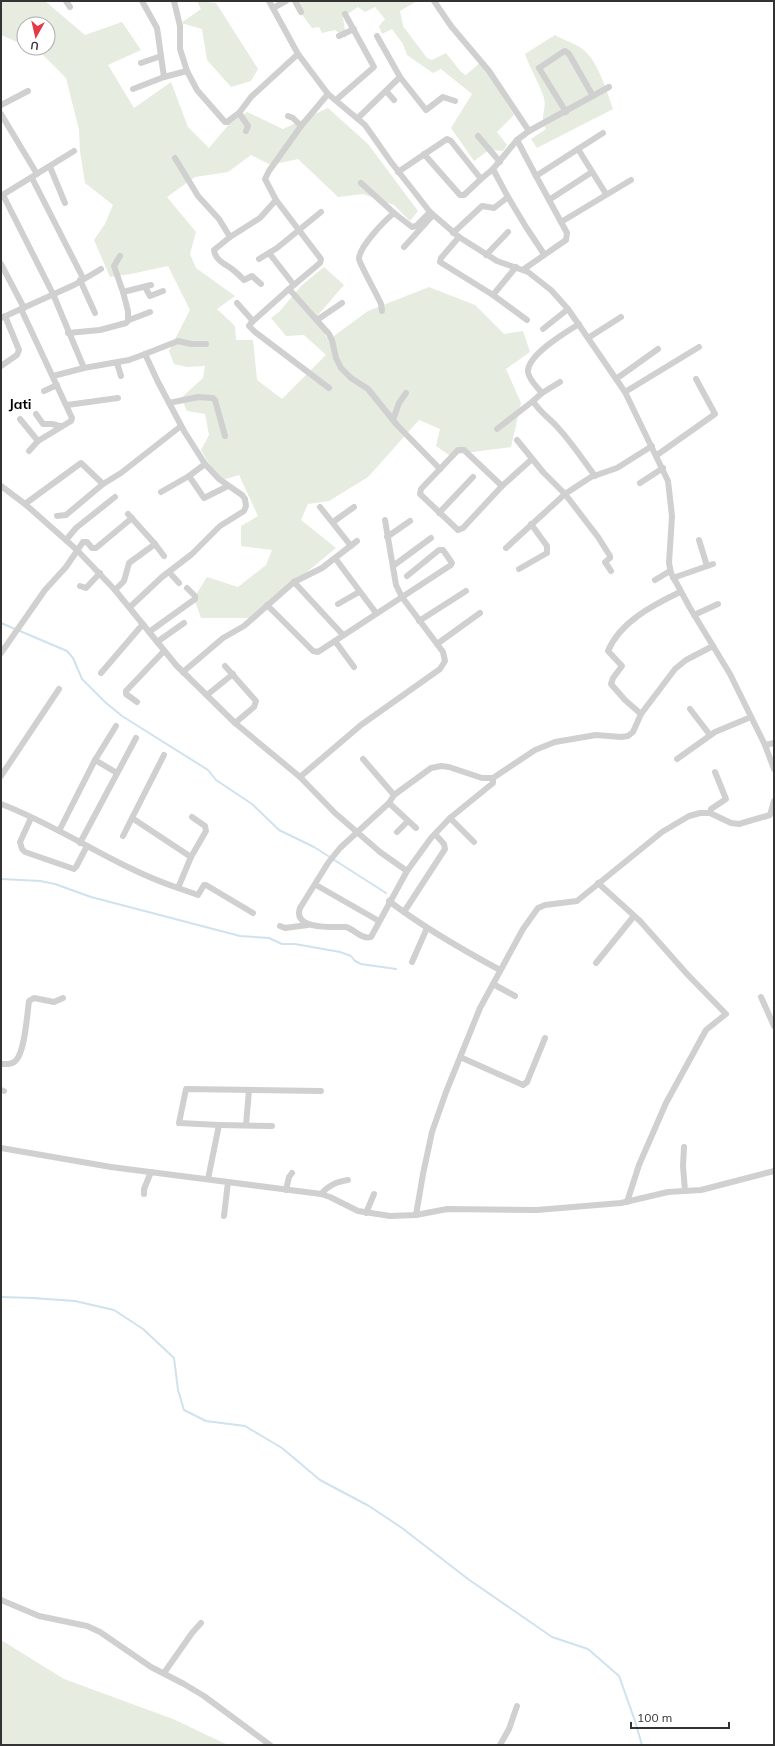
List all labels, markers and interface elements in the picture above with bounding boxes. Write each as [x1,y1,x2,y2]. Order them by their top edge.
north arrow [16,16,56,56]
text: U [30,38,40,53]
district label: Jati [9,395,31,413]
scale bar [631,1704,729,1730]
text: 100 m [637,1710,672,1725]

